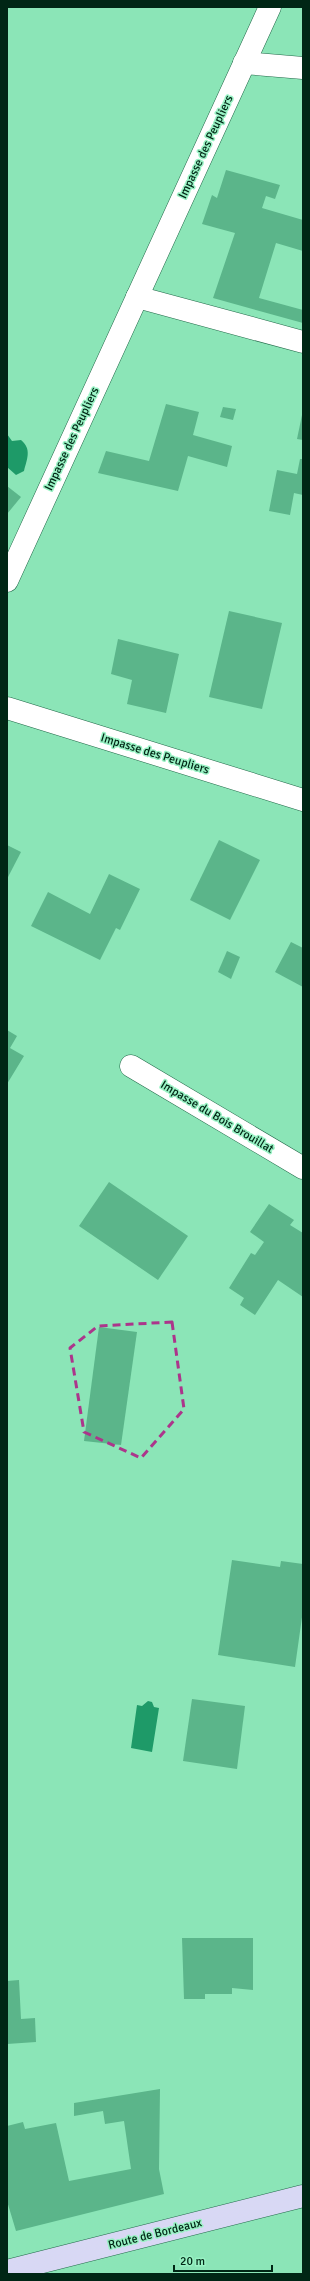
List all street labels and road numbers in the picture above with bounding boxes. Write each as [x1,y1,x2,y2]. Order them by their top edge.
street label: Impasse des Peupliers [175,93,237,201]
street label: Impasse des Peupliers [41,385,103,493]
street label: Impasse des Peupliers [99,730,211,778]
street label: Impasse du Bois Brouillat [158,1077,276,1157]
street label: Route de Bordeaux [107,2215,204,2253]

